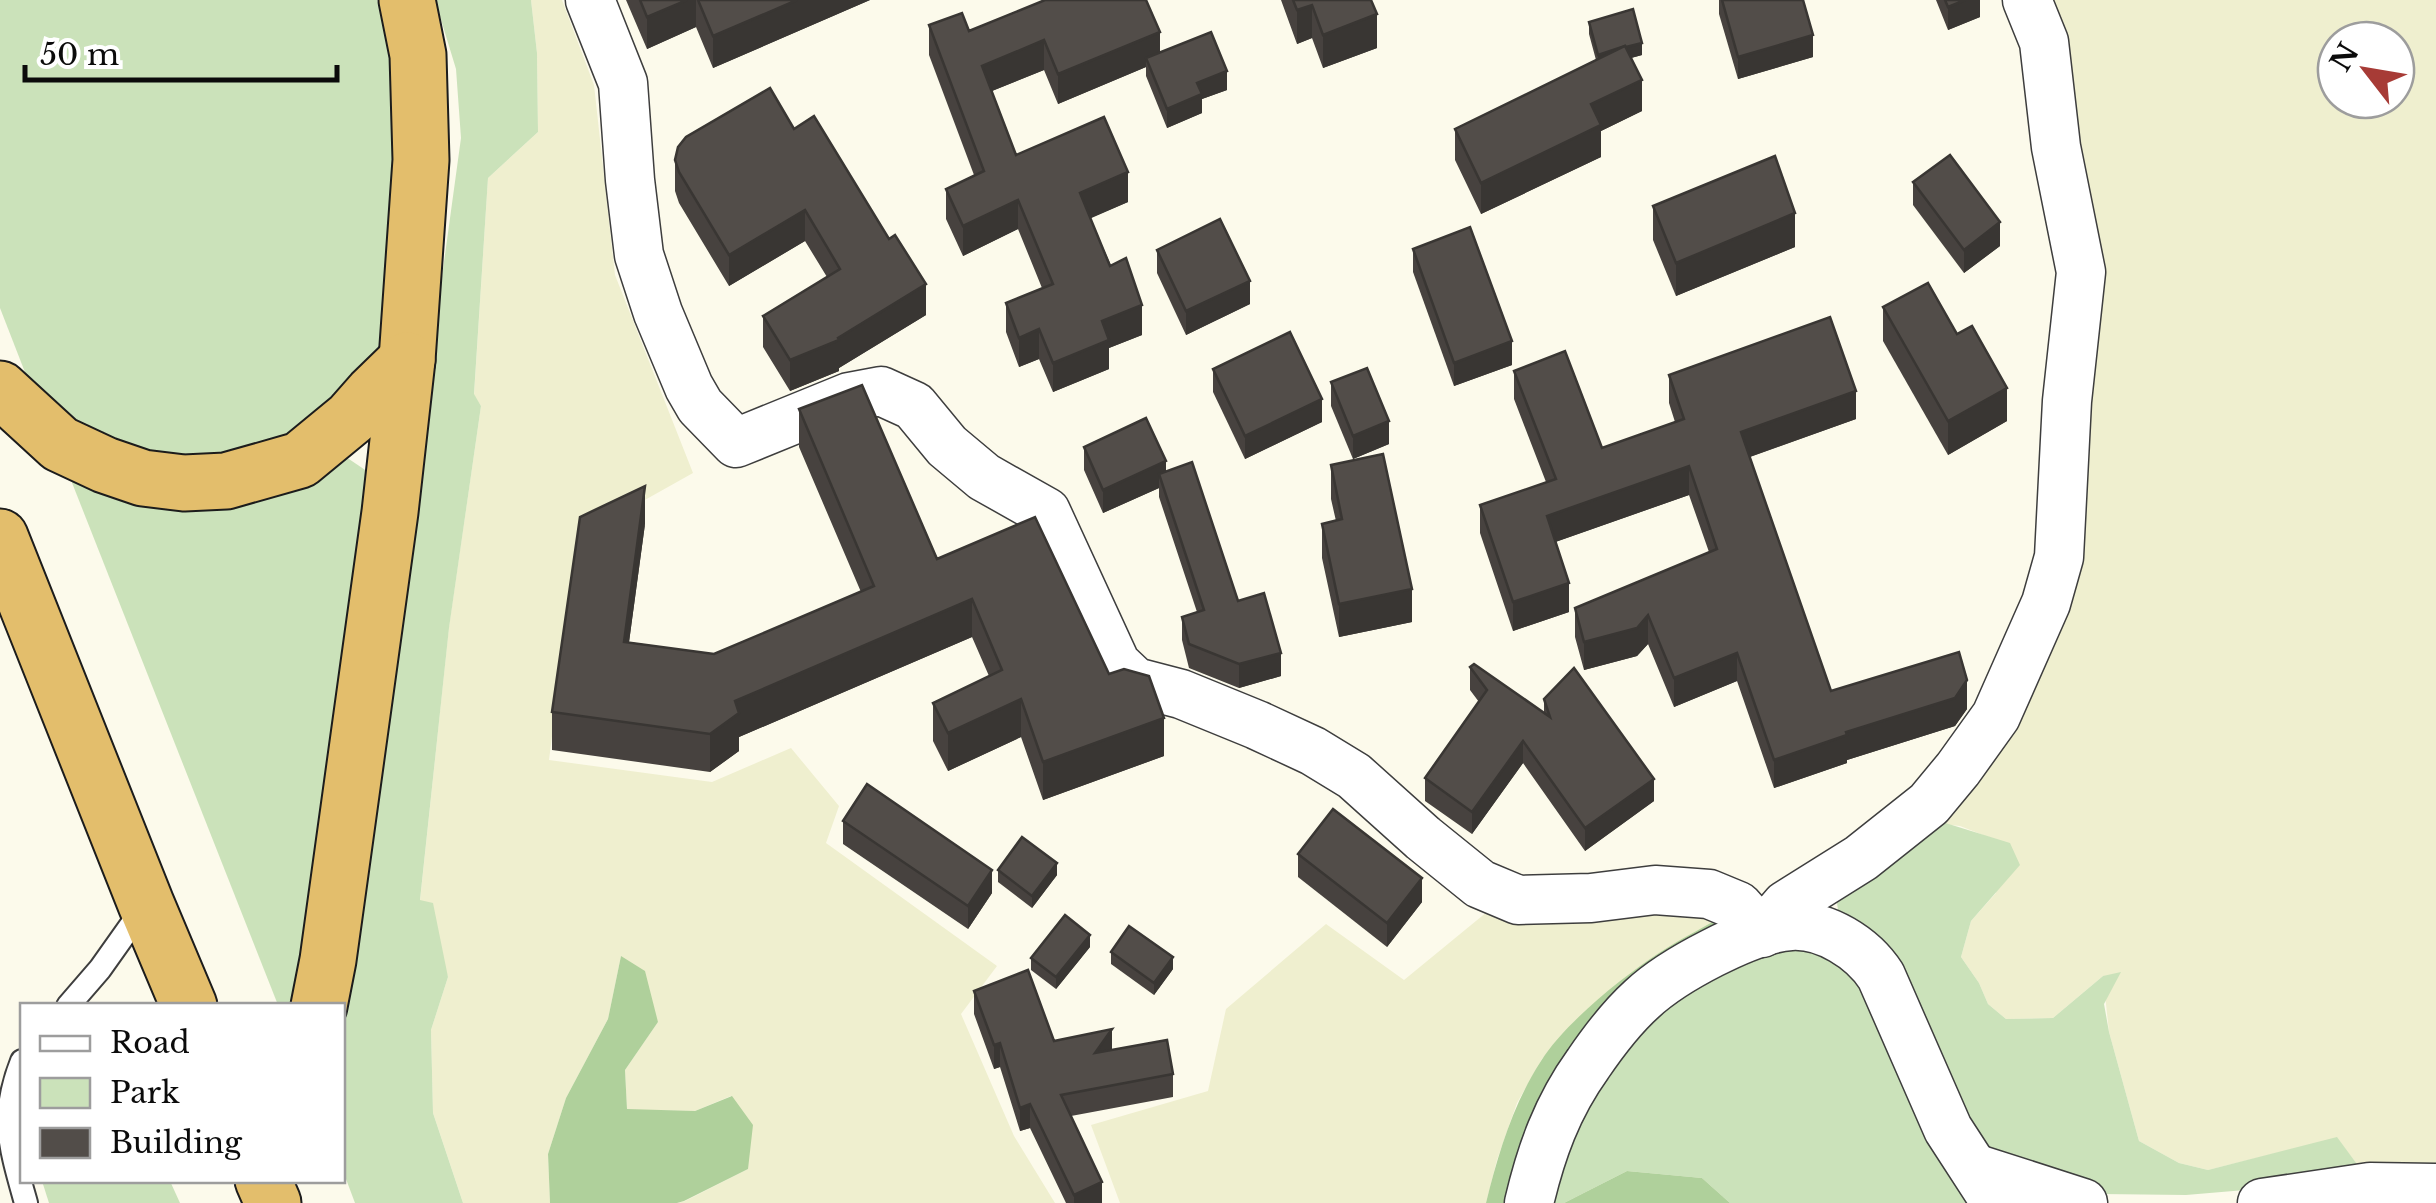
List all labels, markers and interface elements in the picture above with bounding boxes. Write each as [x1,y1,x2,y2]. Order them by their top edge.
scale bar [25,20,338,82]
north arrow [2316,20,2416,120]
text: 50 m [40,36,119,73]
text: N [2323,37,2367,78]
legend [20,1003,345,1183]
text: Road [110,1024,190,1061]
text: Park [110,1074,180,1111]
text: Building [110,1124,243,1161]

